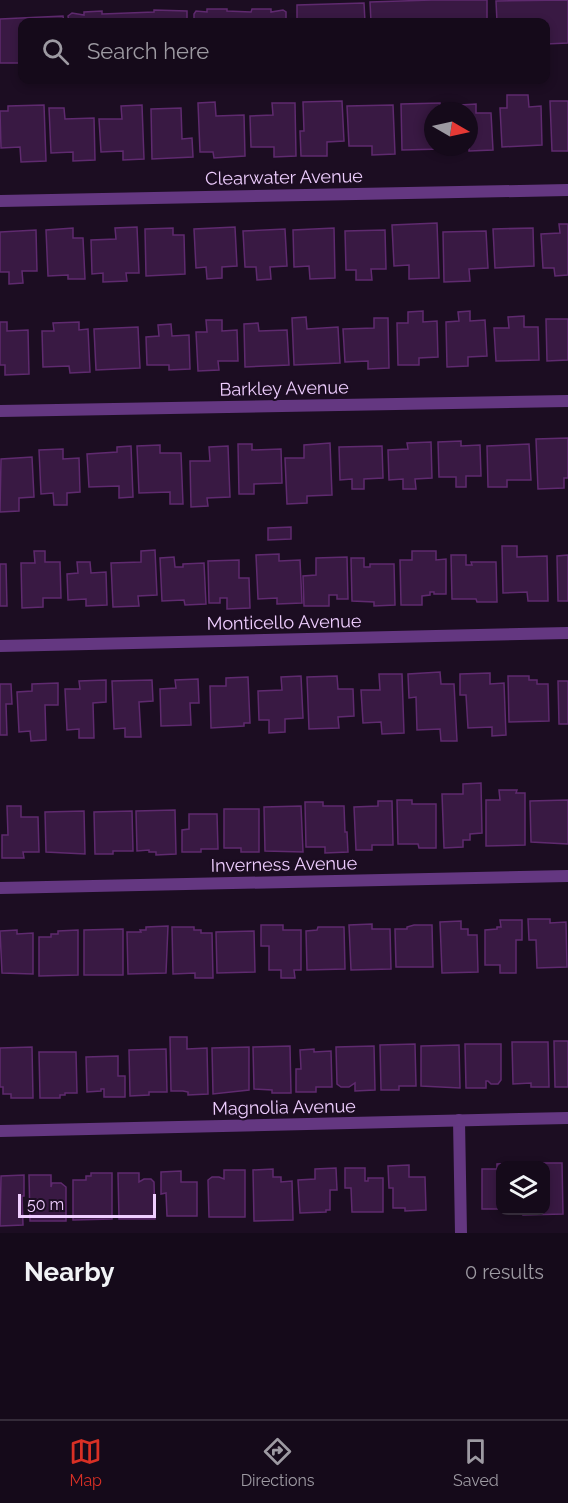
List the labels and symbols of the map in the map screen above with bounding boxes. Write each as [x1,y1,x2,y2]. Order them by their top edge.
north arrow [424,102,478,156]
street label: Clearwater Avenue [205,165,363,189]
street label: Barkley Avenue [219,376,349,400]
street label: Monticello Avenue [206,610,362,634]
street label: Inverness Avenue [211,852,358,876]
street label: Magnolia Avenue [212,1095,356,1119]
scale bar [18,1191,156,1218]

